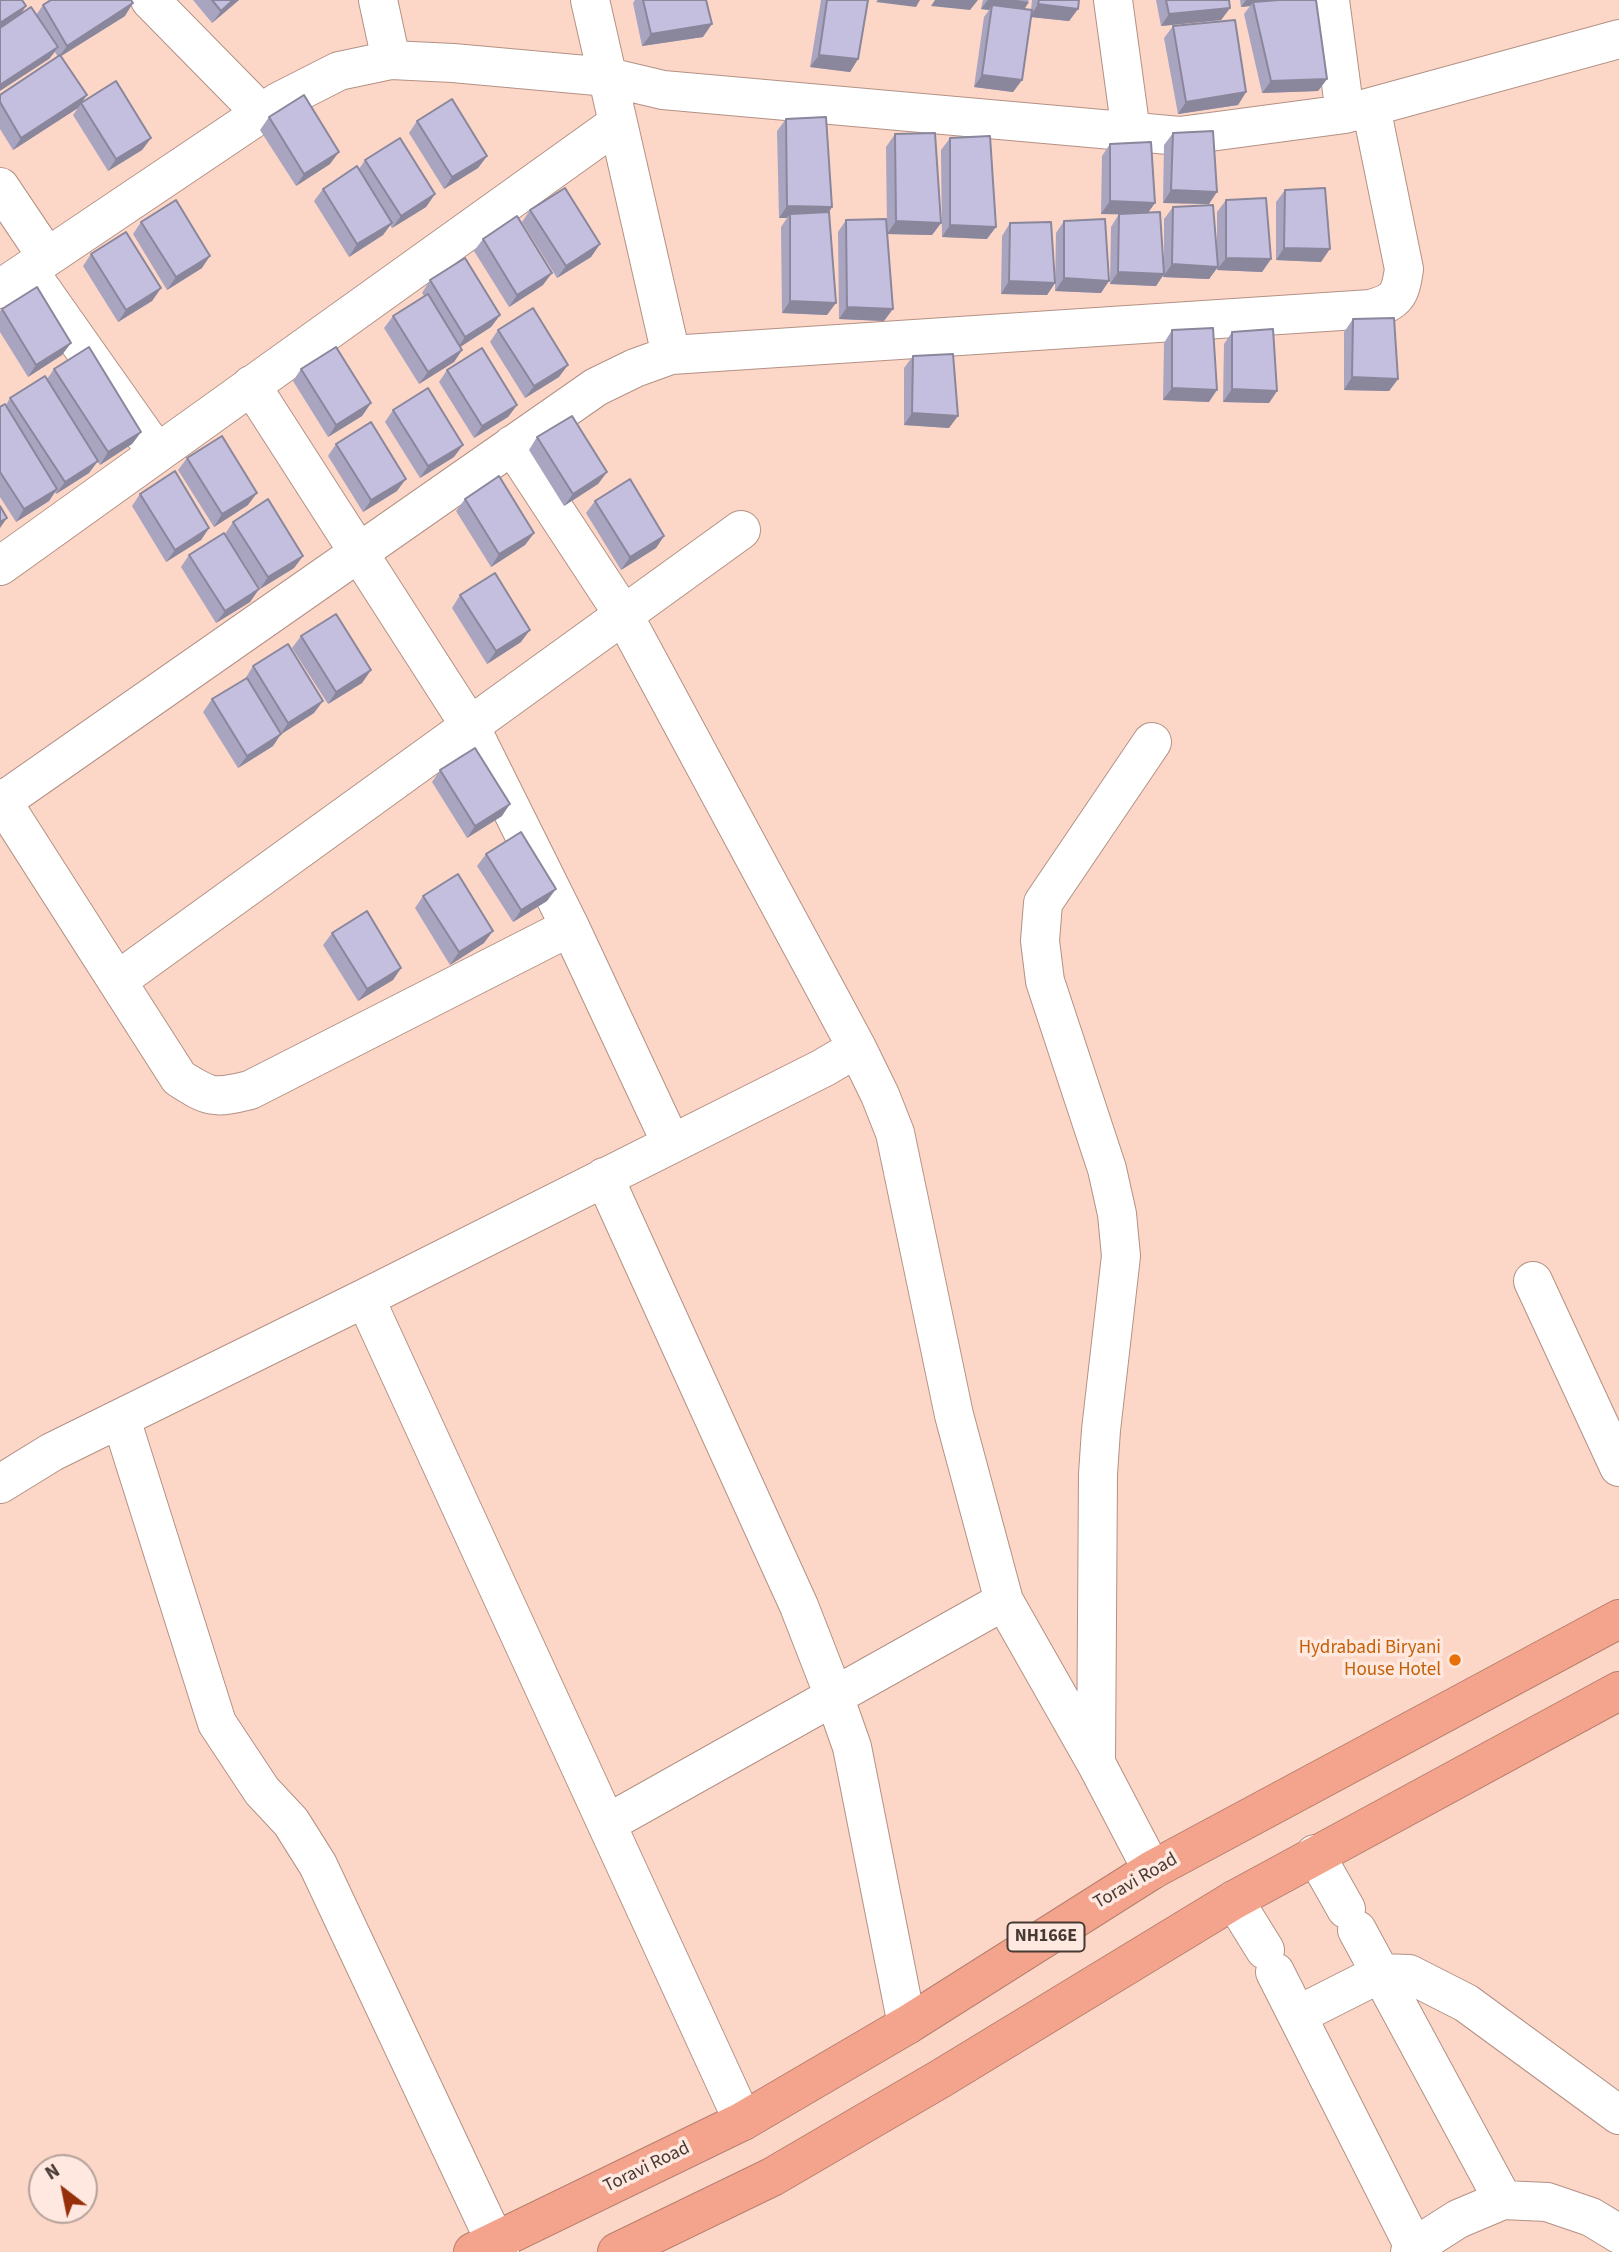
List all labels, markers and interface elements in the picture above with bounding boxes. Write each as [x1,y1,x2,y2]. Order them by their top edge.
place label: Hydrabadi Biryani House Hotel [1299,1638,1441,1682]
marker: Hydrabadi Biryani House Hotel [1447,1652,1463,1668]
street label: Toravi Road [1090,1849,1182,1915]
road number: NH166E [1007,1923,1084,1952]
street label: Toravi Road [600,2137,694,2199]
north arrow [28,2154,98,2224]
text: N [40,2158,65,2187]

